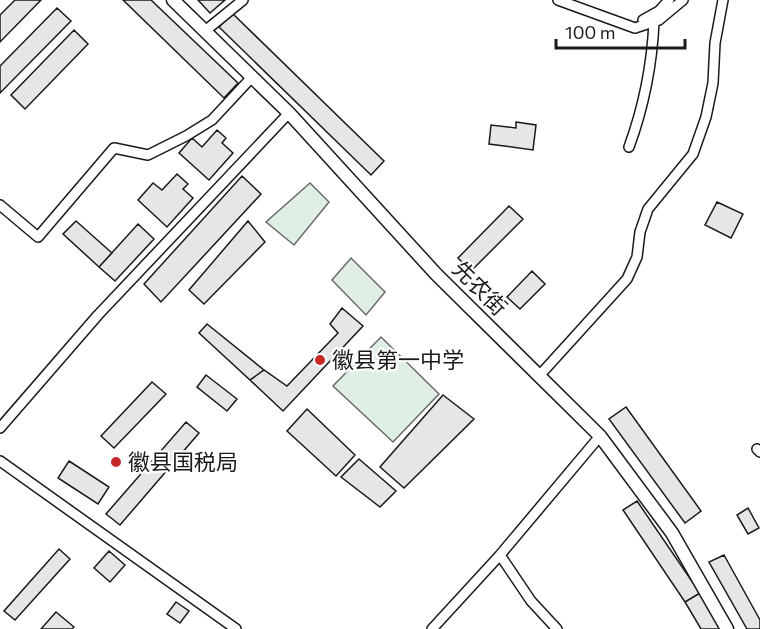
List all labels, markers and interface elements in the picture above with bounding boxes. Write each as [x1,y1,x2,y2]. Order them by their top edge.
scale bar [556,12,685,50]
text: 100 m [565,21,615,43]
street label: 先农街 [447,255,513,321]
place label: 徽县第一中学 [332,346,464,373]
marker: 徽县第一中学 [313,353,327,367]
place label: 徽县国税局 [128,448,238,475]
marker: 徽县国税局 [109,455,123,469]

